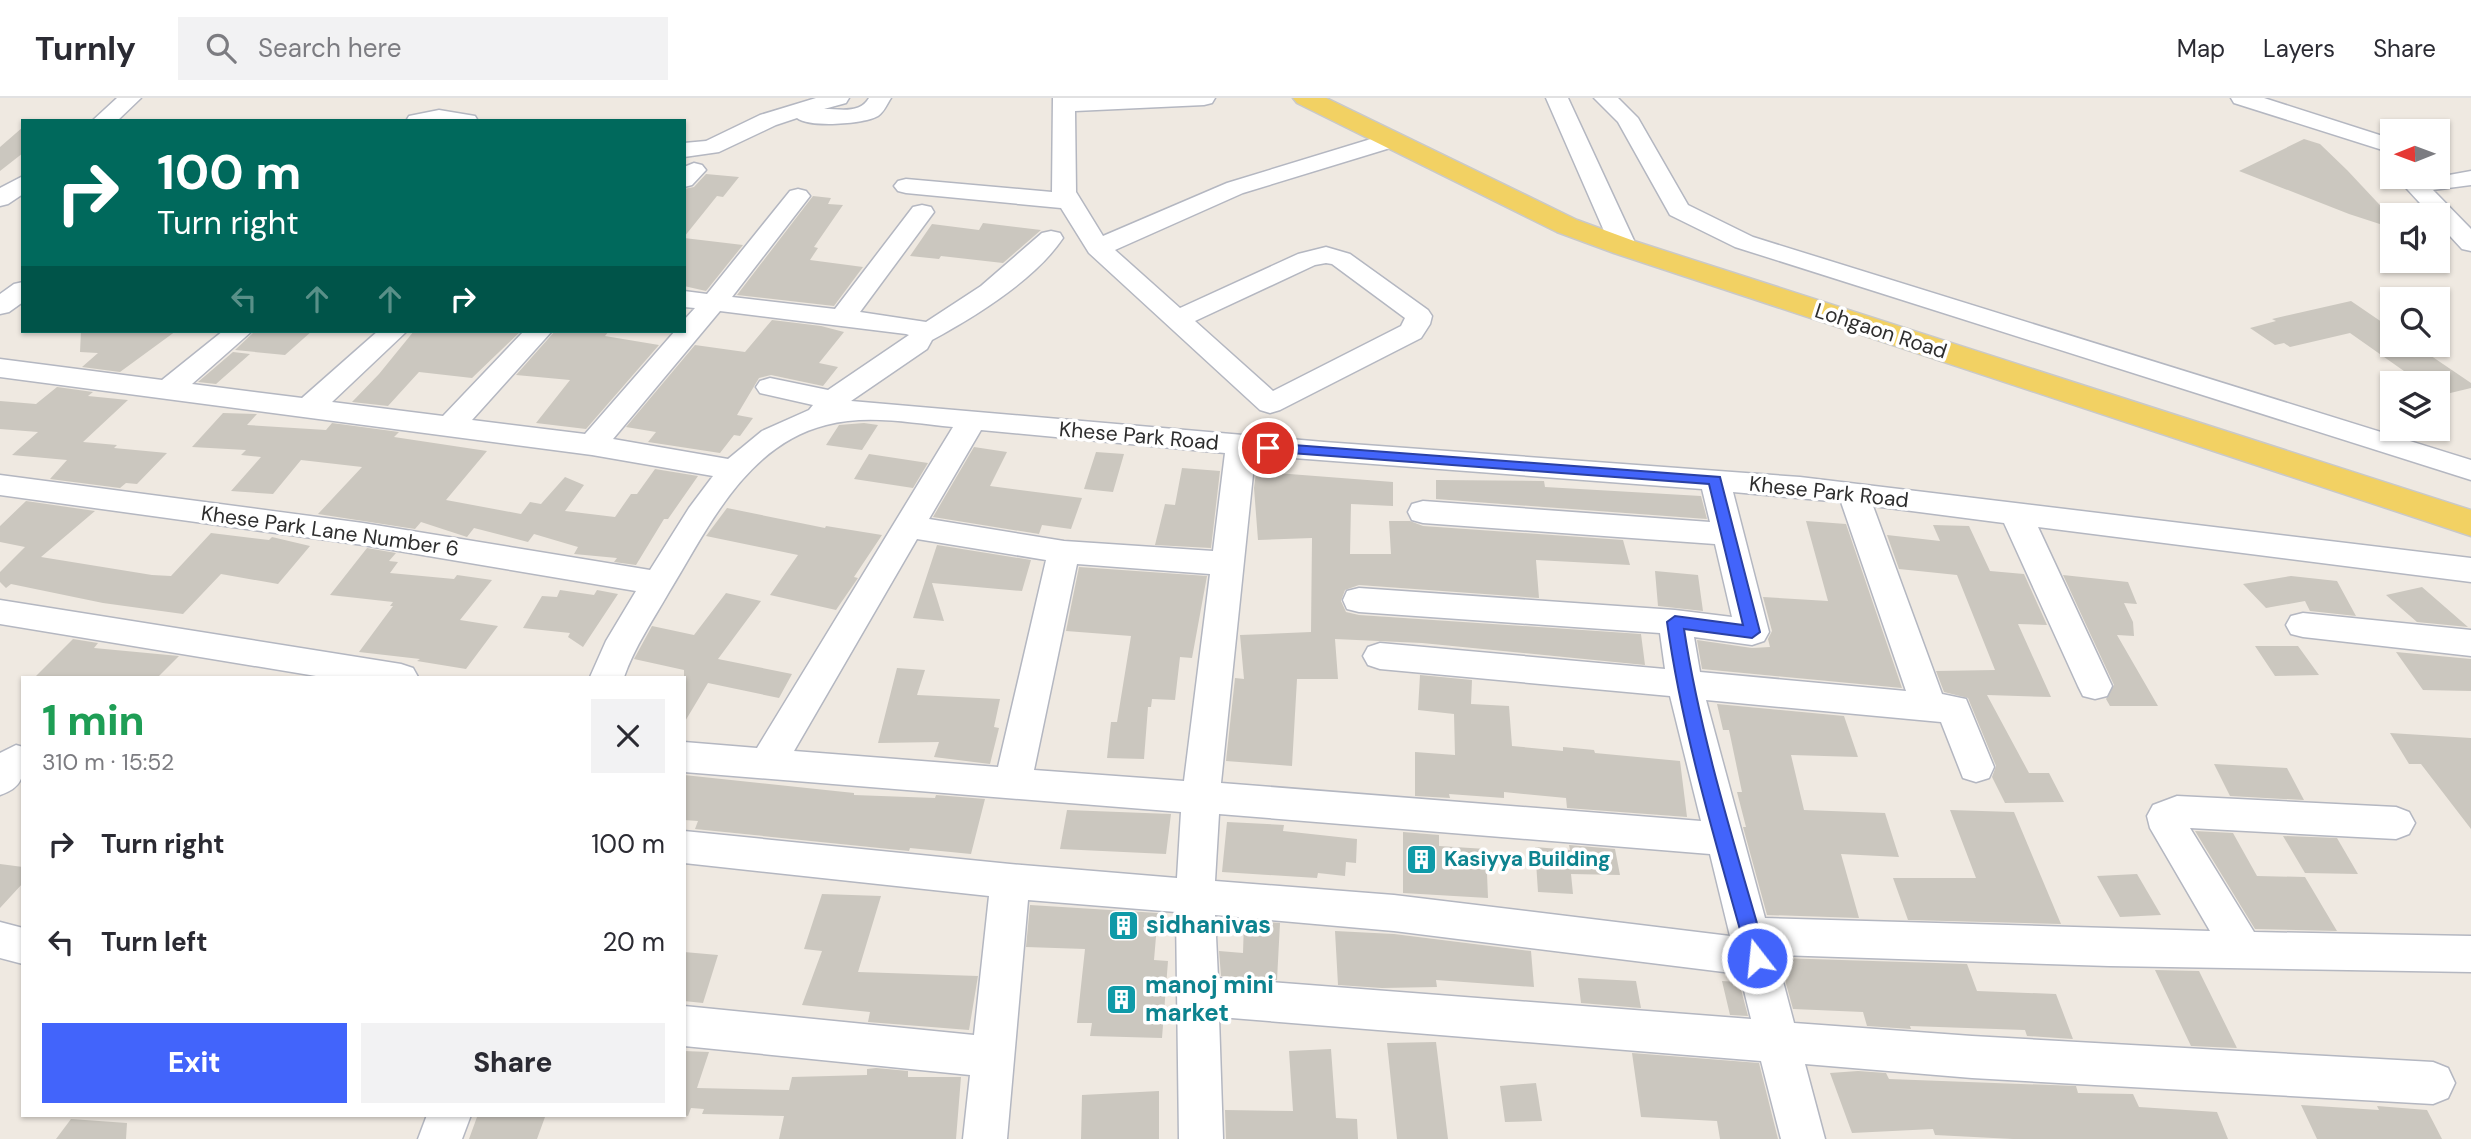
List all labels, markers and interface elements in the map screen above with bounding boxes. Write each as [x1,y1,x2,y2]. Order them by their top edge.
search box [178,17,668,80]
text: Turnly [35,27,136,70]
icon: search [202,29,240,67]
text: Search here [258,31,401,65]
text: Map [2177,33,2225,64]
text: Layers [2263,33,2335,64]
text: Share [2373,33,2436,64]
north arrow [2380,119,2450,189]
map controls [2380,119,2450,441]
text: 100 m [157,140,301,204]
icon: right [42,147,133,238]
text: Turn right [157,202,299,244]
button: sound [2380,203,2450,273]
icon: left [225,280,263,318]
icon: ahead [298,280,336,318]
icon: ahead [371,280,409,318]
icon: right [444,280,482,318]
button: search [2380,287,2450,357]
street label: Lohgaon Road [1811,296,1951,366]
button: layers [2380,371,2450,441]
street label: Khese Park Road [1058,415,1220,457]
pin [1238,418,1298,478]
icon: arrive [1249,429,1287,467]
street label: Khese Park Road [1748,470,1910,514]
street label: Khese Park Lane Number 6 [199,499,461,563]
text: 1 min [42,693,145,748]
button: close [591,699,665,773]
text: 310 m · 15:52 [42,747,174,777]
icon: right [42,825,80,863]
text: Turn right [101,827,225,861]
text: 100 m [591,827,665,861]
building icon: Kasiyya Building [1404,842,1438,876]
place label: Kasiyya Building [1444,845,1611,873]
building icon: sidhanivas [1106,908,1140,942]
place label: sidhanivas [1146,909,1271,940]
position arrow [1720,921,1794,995]
icon: left [42,923,80,961]
text: Turn left [101,925,208,959]
text: 20 m [602,925,665,959]
place label: manoj mini market [1145,969,1274,1028]
building icon: manoj mini market [1105,982,1139,1016]
button: Exit [42,1023,347,1103]
button: Share [361,1023,665,1103]

